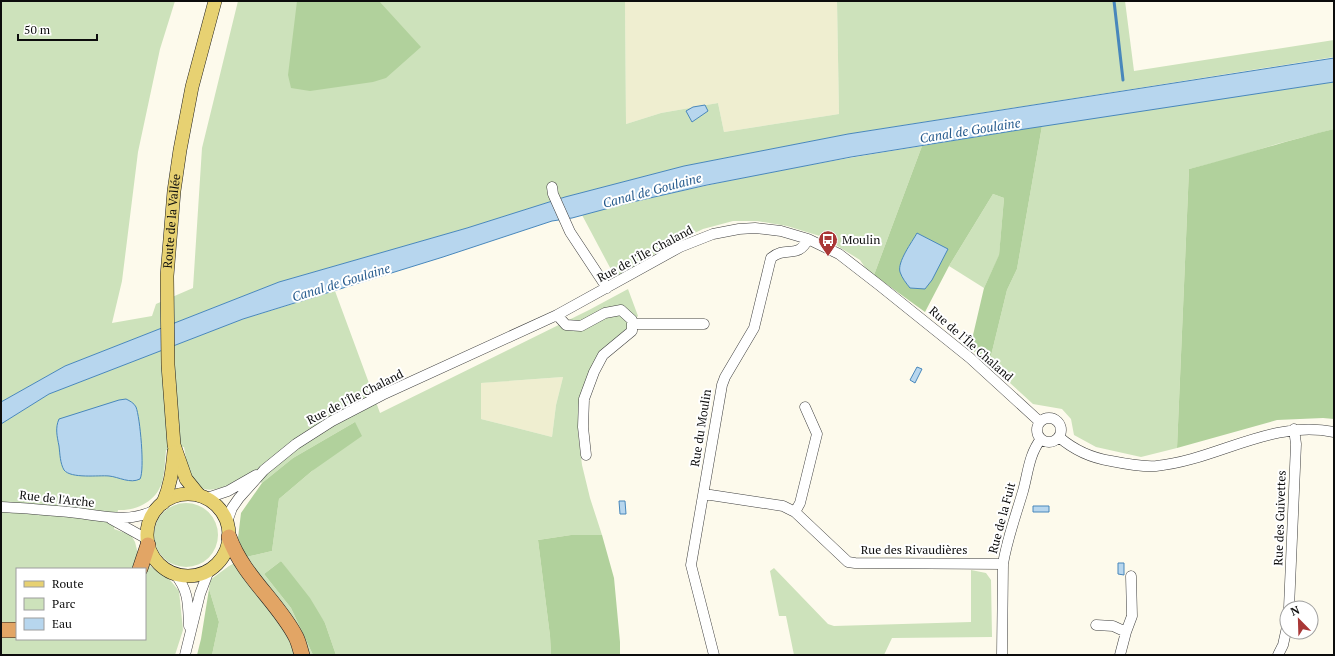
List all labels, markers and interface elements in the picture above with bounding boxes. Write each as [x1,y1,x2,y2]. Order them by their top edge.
scale bar [18,16,97,42]
text: 50 m [24,22,51,37]
water label: Canal de Goulaine [918,113,1022,147]
water label: Canal de Goulaine [601,168,704,212]
street label: Route de la Vallée [160,173,183,269]
street label: Rue de l'Île Chaland [594,222,696,285]
bus stop icon: Moulin [817,229,839,257]
place label: Moulin [842,232,880,247]
water label: Canal de Goulaine [290,259,392,305]
street label: Rue de l'Île Chaland [926,303,1017,384]
street label: Rue de l'Île Chaland [304,366,406,427]
street label: Rue du Moulin [687,388,714,468]
street label: Rue des Guivettes [1270,470,1289,566]
street label: Rue de la Fuit [985,480,1018,555]
street label: Rue de l'Arche [19,487,95,510]
street label: Rue des Rivaudières [861,542,967,557]
legend [16,568,146,640]
text: Route [52,576,83,591]
text: Parc [52,596,76,611]
north arrow [1279,600,1319,640]
text: N [1289,602,1302,619]
text: Eau [52,616,72,631]

